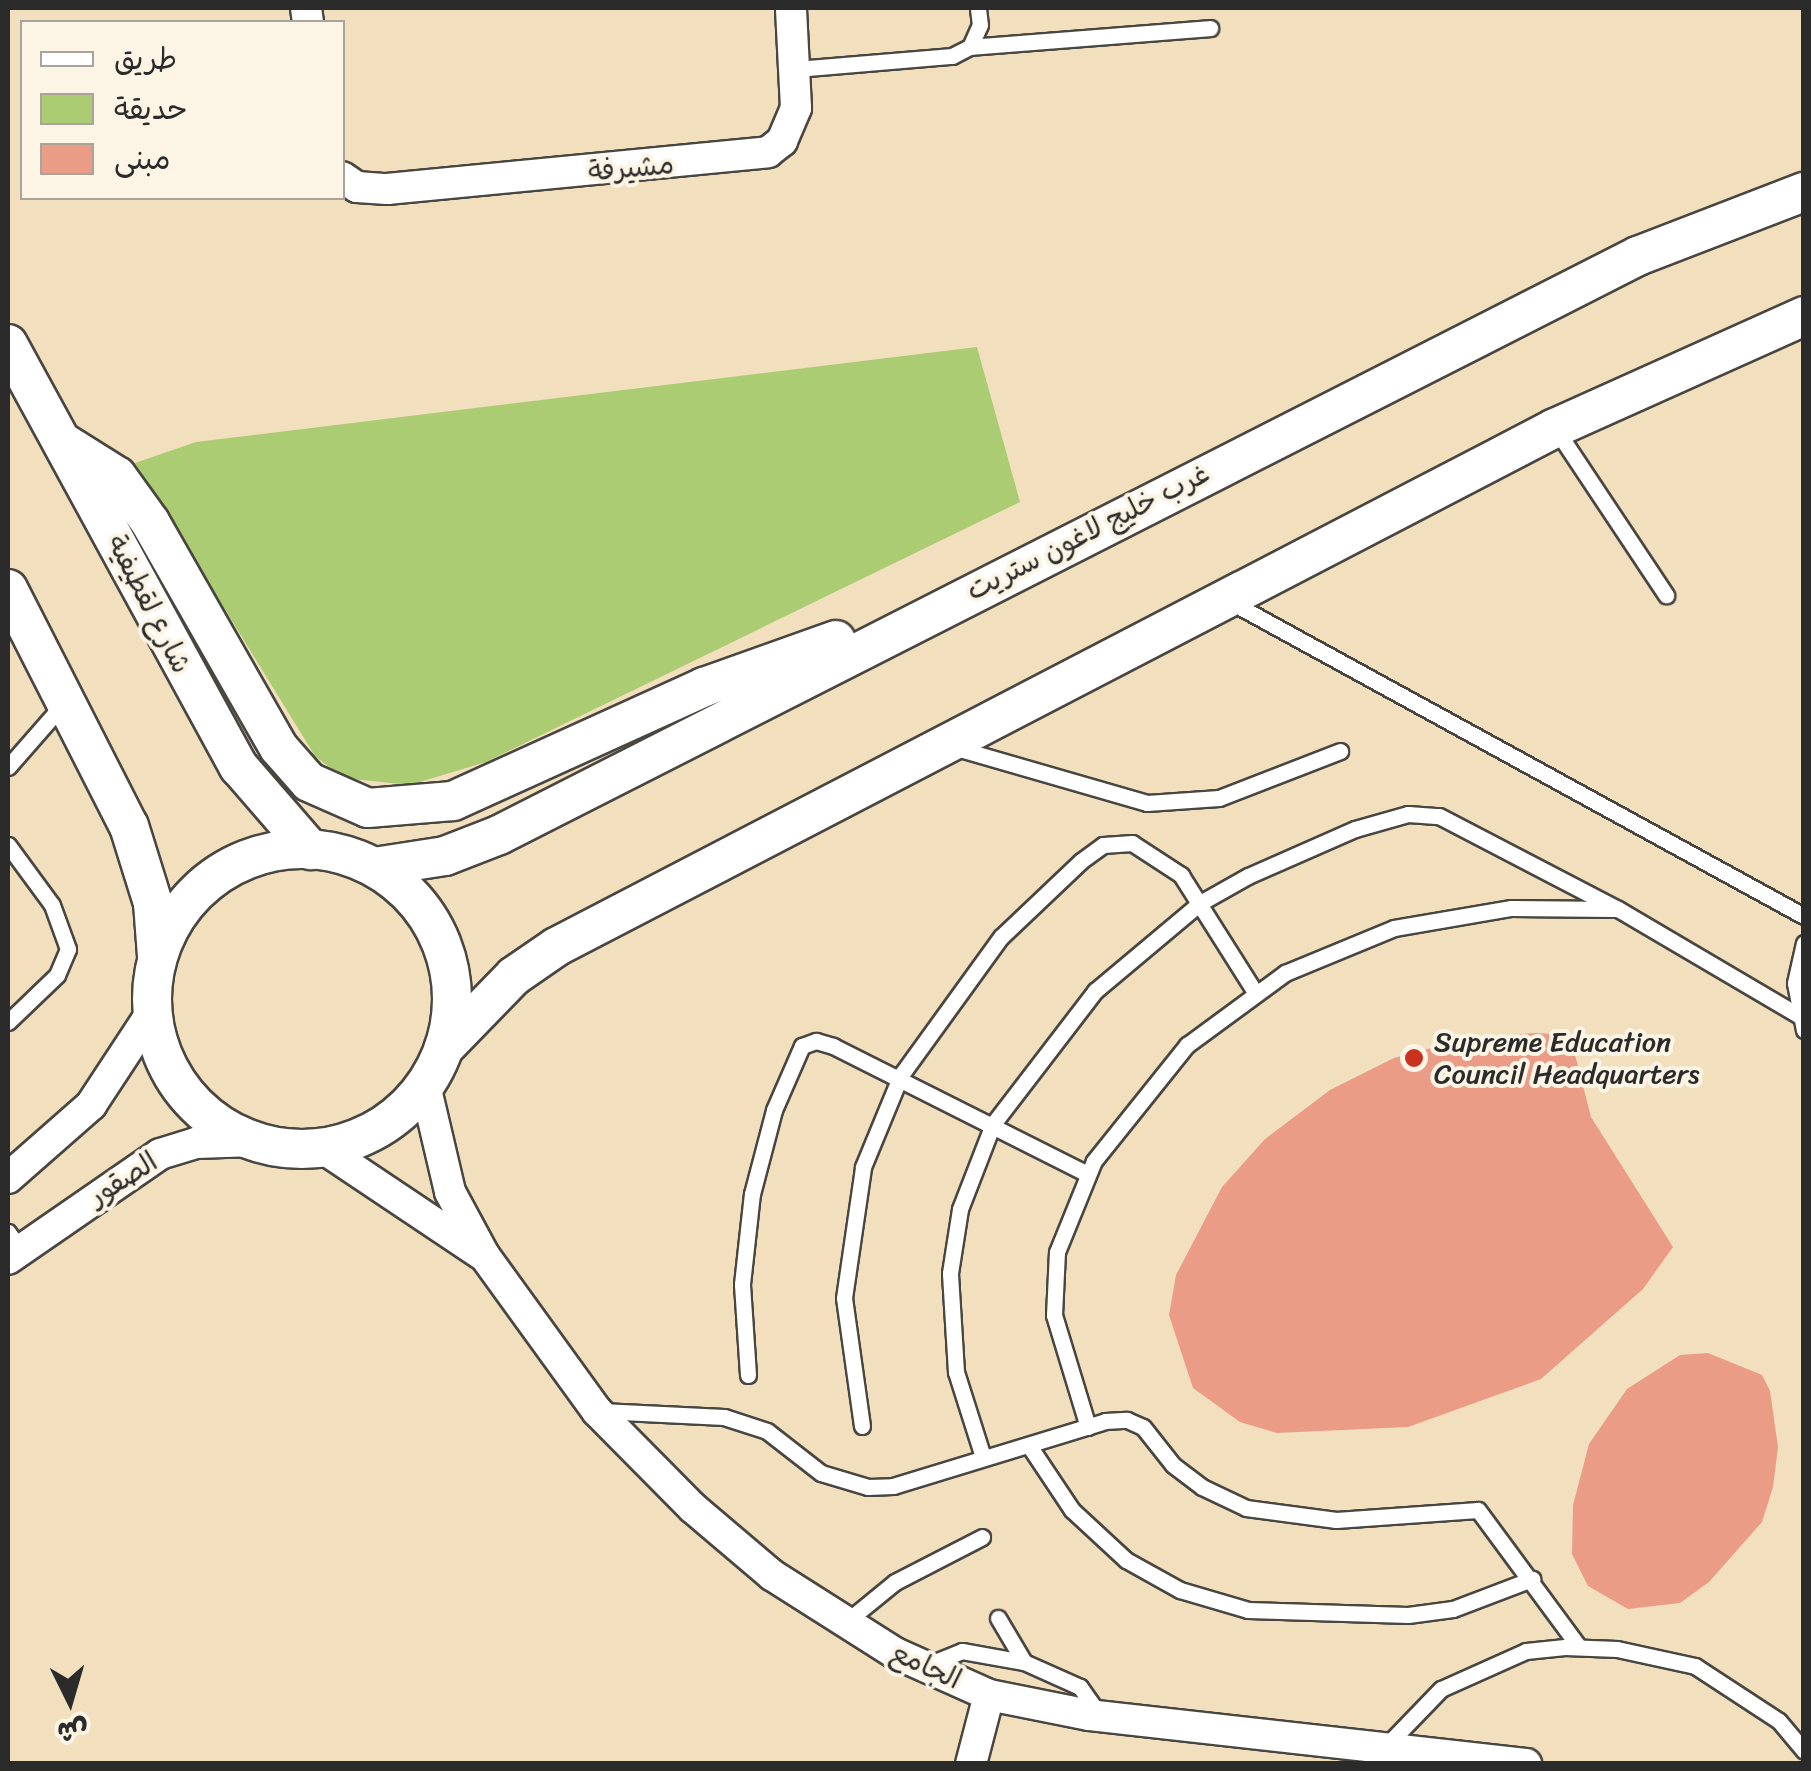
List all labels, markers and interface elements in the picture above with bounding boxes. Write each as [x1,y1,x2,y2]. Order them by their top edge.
legend [20,20,345,200]
text: طريق [114,32,177,86]
text: حديقة [114,82,188,136]
text: مبنى [114,132,170,186]
street label: مشيرفة [587,148,675,188]
street label: غرب خليج لاغون ستريت [961,456,1215,608]
street label: شارع لقطيفية [100,529,198,679]
place label: Supreme Education Council Headquarters [1434,1025,1700,1091]
marker: Supreme Education Council Headquarters [1403,1047,1425,1069]
street label: الصقور [82,1145,164,1213]
street label: الجامع [886,1635,966,1697]
north arrow [20,1651,120,1751]
text: ش [55,1706,90,1757]

